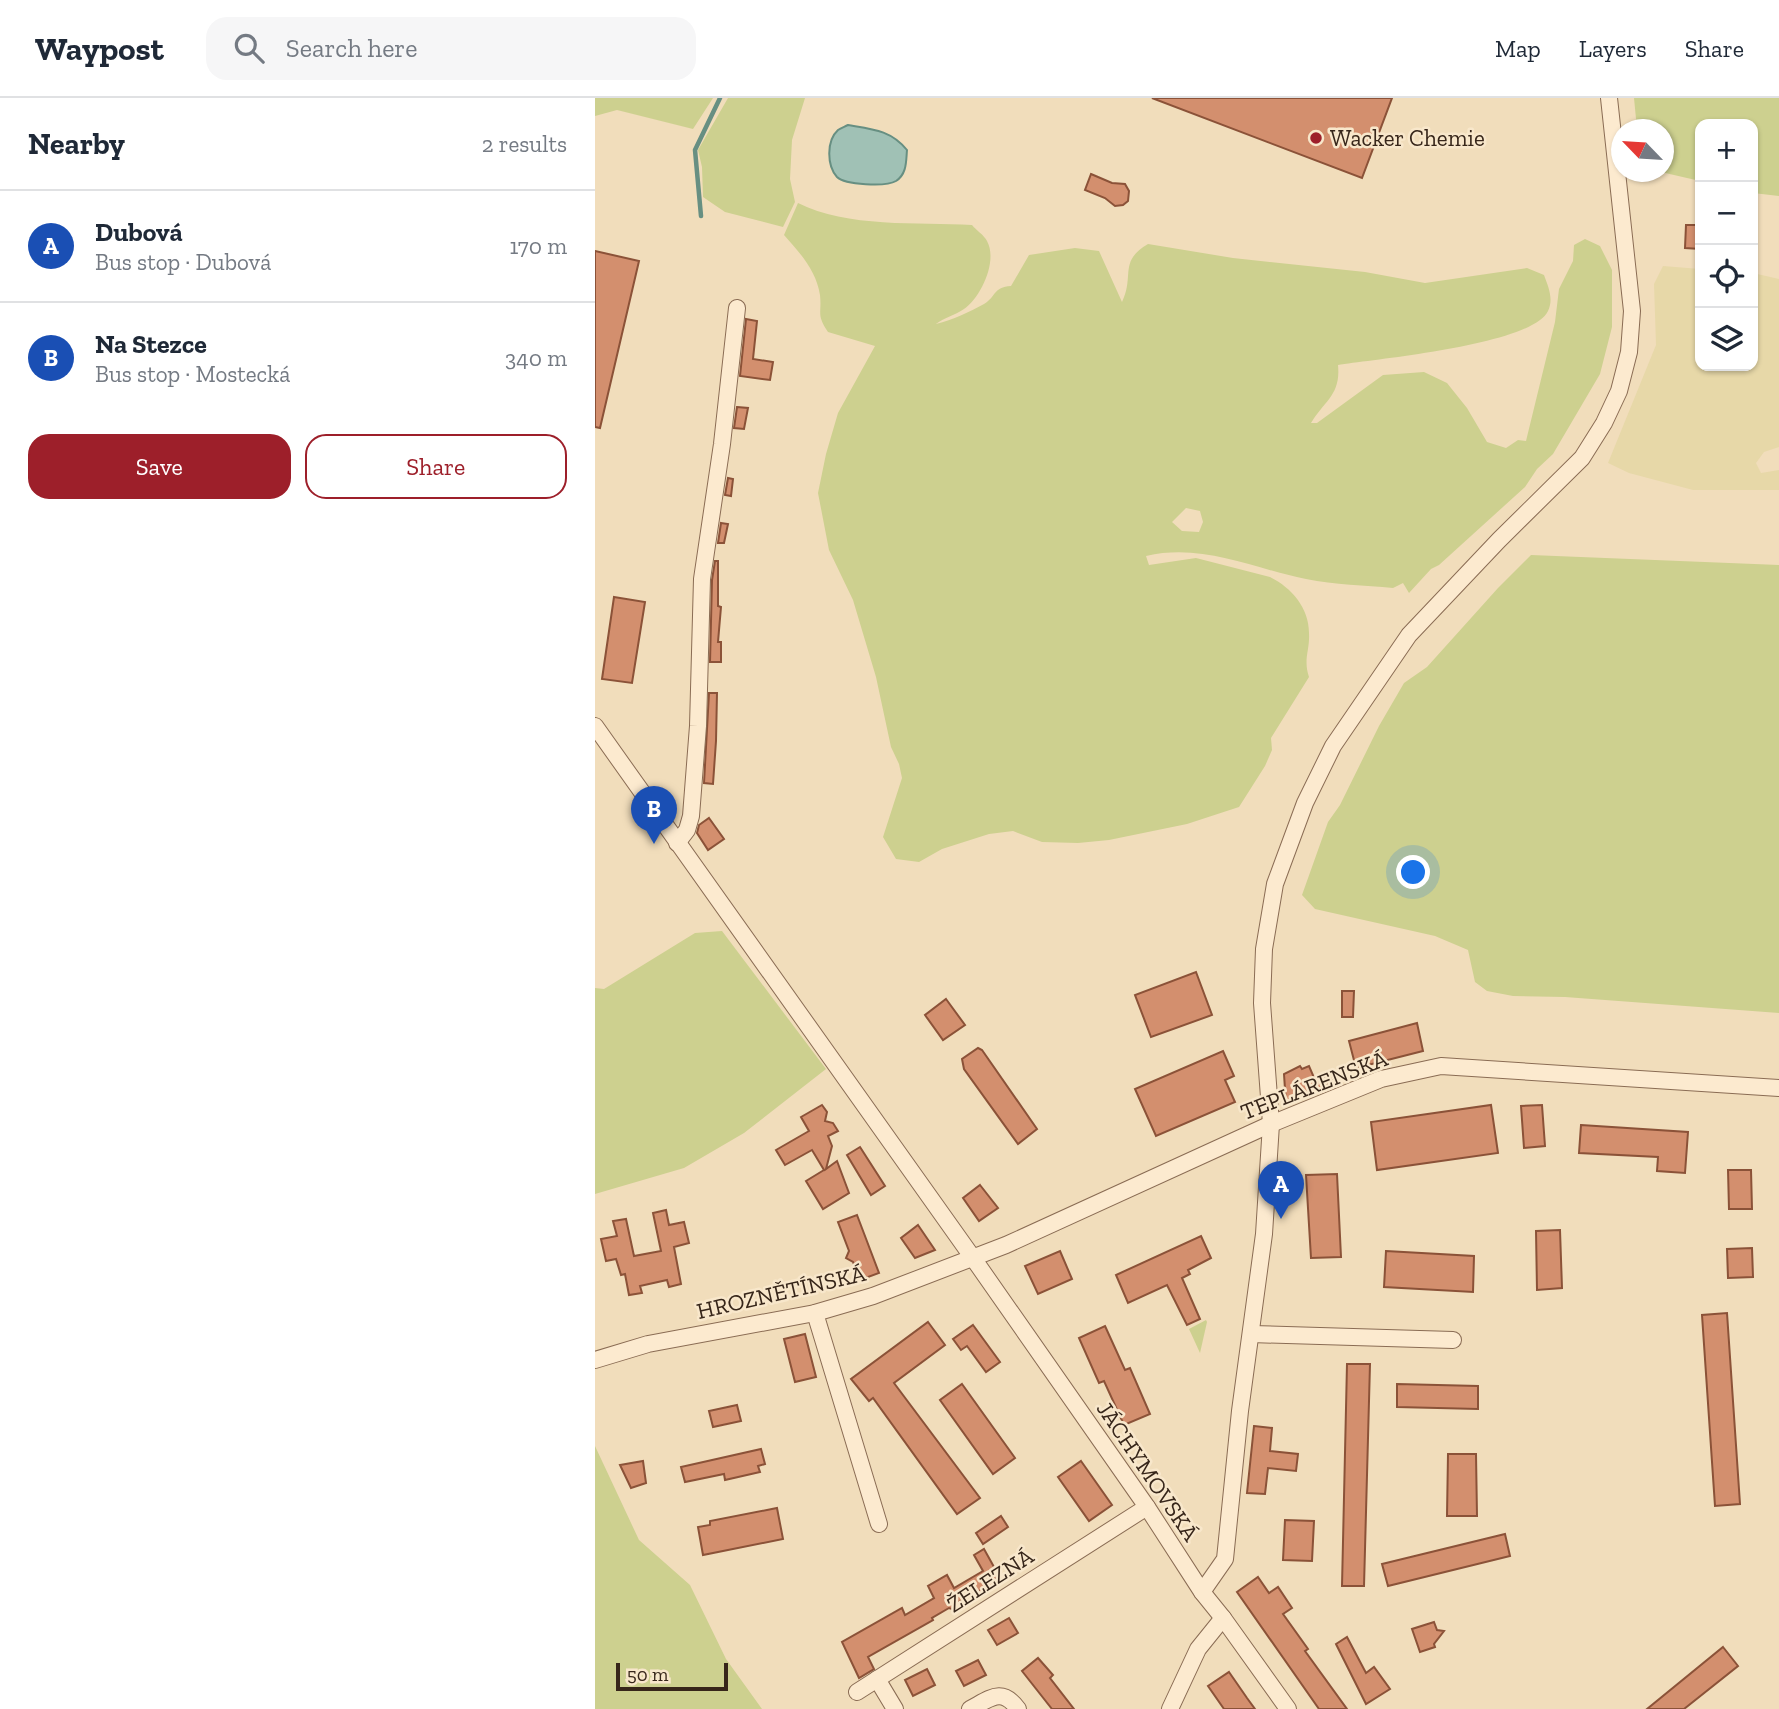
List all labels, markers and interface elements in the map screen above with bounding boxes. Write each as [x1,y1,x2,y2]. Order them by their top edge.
search box [206,17,696,80]
text: Waypost [35,29,164,68]
icon: search [230,29,268,67]
text: Search here [286,32,418,64]
text: Map [1495,34,1541,63]
text: Layers [1579,34,1647,63]
text: Share [1685,34,1744,63]
north arrow [1611,119,1674,182]
map controls [1695,119,1758,371]
button: + [1695,119,1758,182]
place label: Wacker Chemie [1330,124,1485,152]
text: Nearby [28,126,125,162]
text: 2 results [482,130,567,158]
marker: Wacker Chemie [1308,130,1324,146]
button: − [1695,182,1758,245]
text: Dubová [95,216,183,248]
text: A [43,232,59,260]
text: 170 m [509,232,567,260]
button: locate [1695,245,1758,308]
text: Bus stop · Dubová [95,248,271,276]
button: layers [1695,308,1758,371]
text: Na Stezce [95,328,207,360]
text: B [44,344,58,372]
text: 340 m [505,344,567,372]
text: Bus stop · Mostecká [95,360,290,388]
button: Save [28,434,291,499]
button: Share [305,434,567,499]
pin: B [631,786,677,844]
your location [1396,855,1430,889]
street label: TEPLÁRENSKÁ [1237,1044,1392,1126]
pin: A [1258,1161,1304,1219]
street label: HROZNĚTÍNSKÁ [694,1259,869,1325]
street label: JÁCHYMOVSKÁ [1091,1396,1206,1547]
street label: ŽELEZNÁ [941,1541,1039,1618]
scale bar [616,1660,728,1692]
text: 50 m [627,1663,668,1686]

